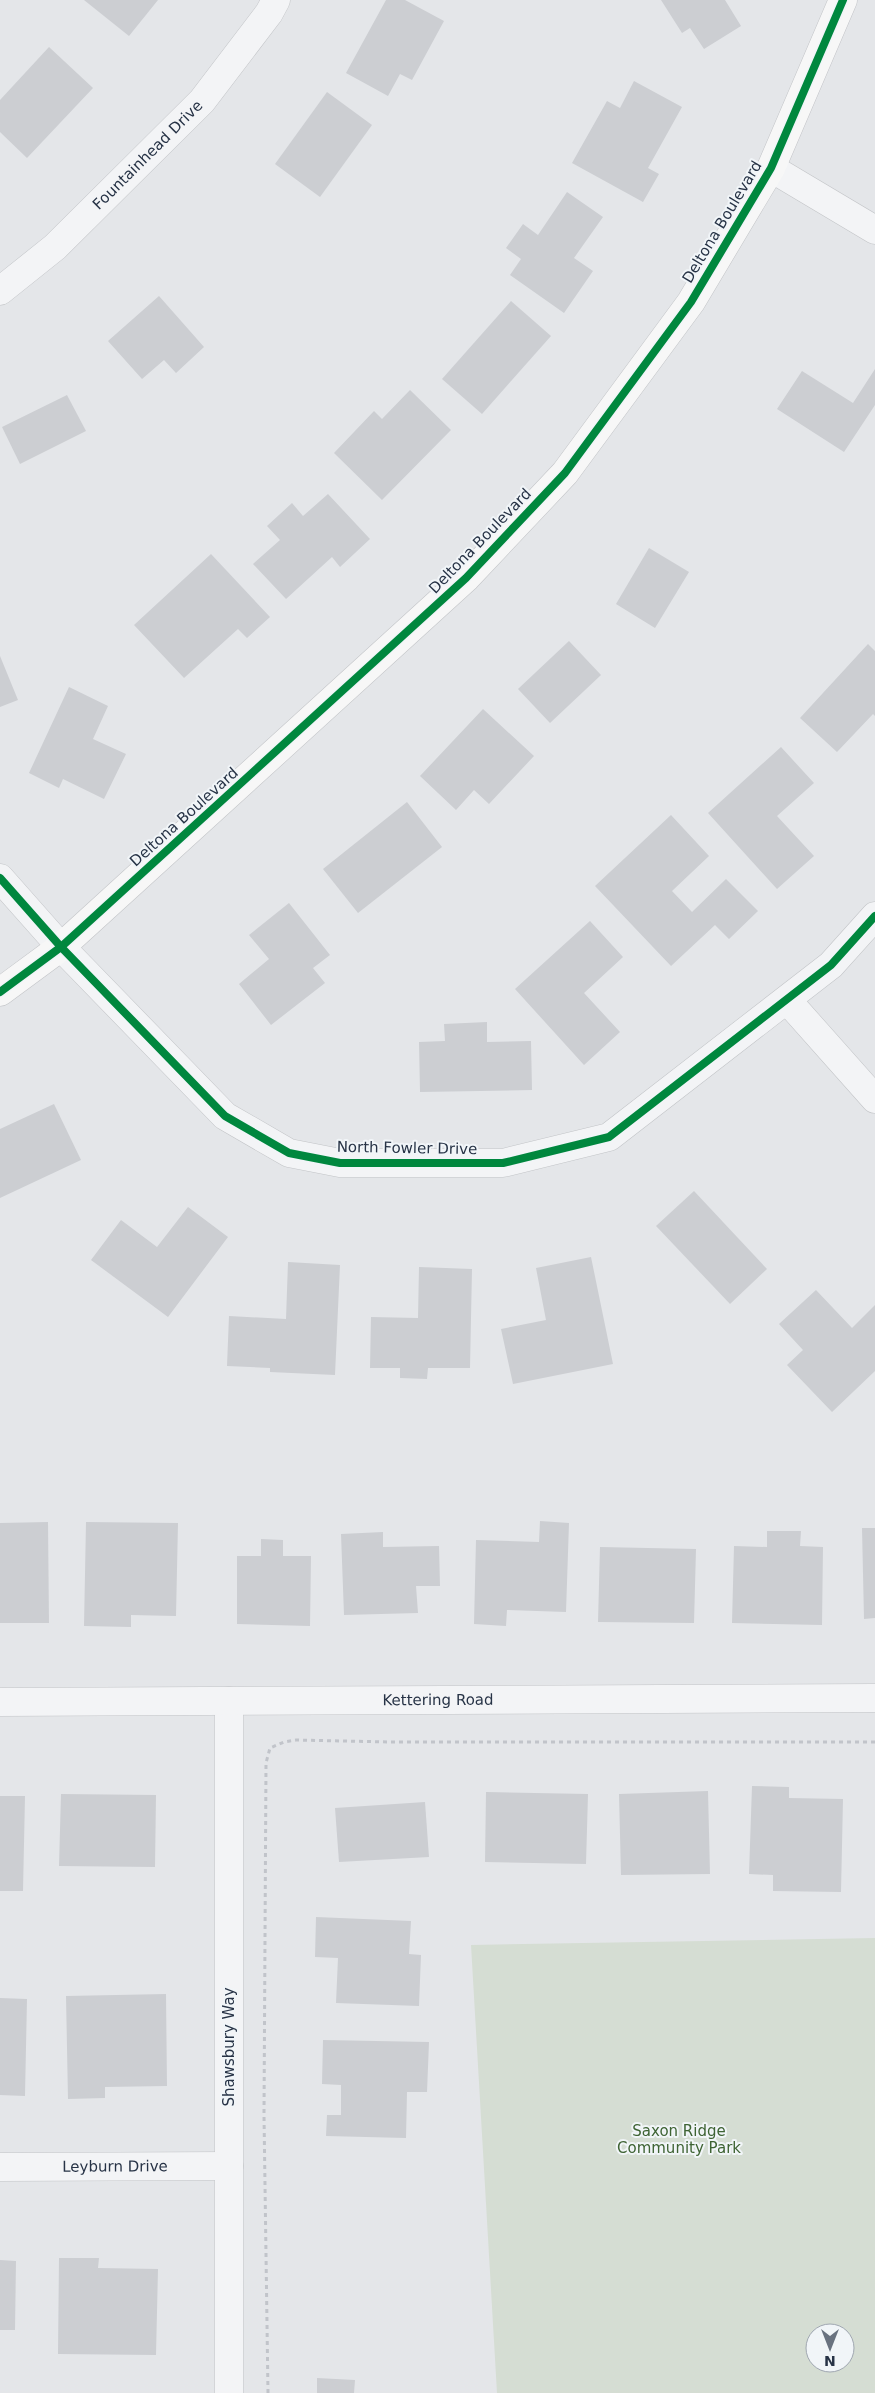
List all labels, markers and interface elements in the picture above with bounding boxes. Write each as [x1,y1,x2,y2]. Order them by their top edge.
street label: Fountainhead Drive [89,97,206,213]
street label: Deltona Boulevard [678,158,766,286]
street label: Deltona Boulevard [425,485,535,597]
street label: Deltona Boulevard [126,764,242,870]
street label: North Fowler Drive [337,1138,477,1158]
street label: Kettering Road [382,1691,494,1709]
street label: Shawsbury Way [220,1987,238,2107]
park label: Saxon Ridge Community Park [617,2122,741,2157]
street label: Leyburn Drive [62,2157,168,2176]
north arrow [805,2323,855,2373]
text: N [824,2353,836,2369]

